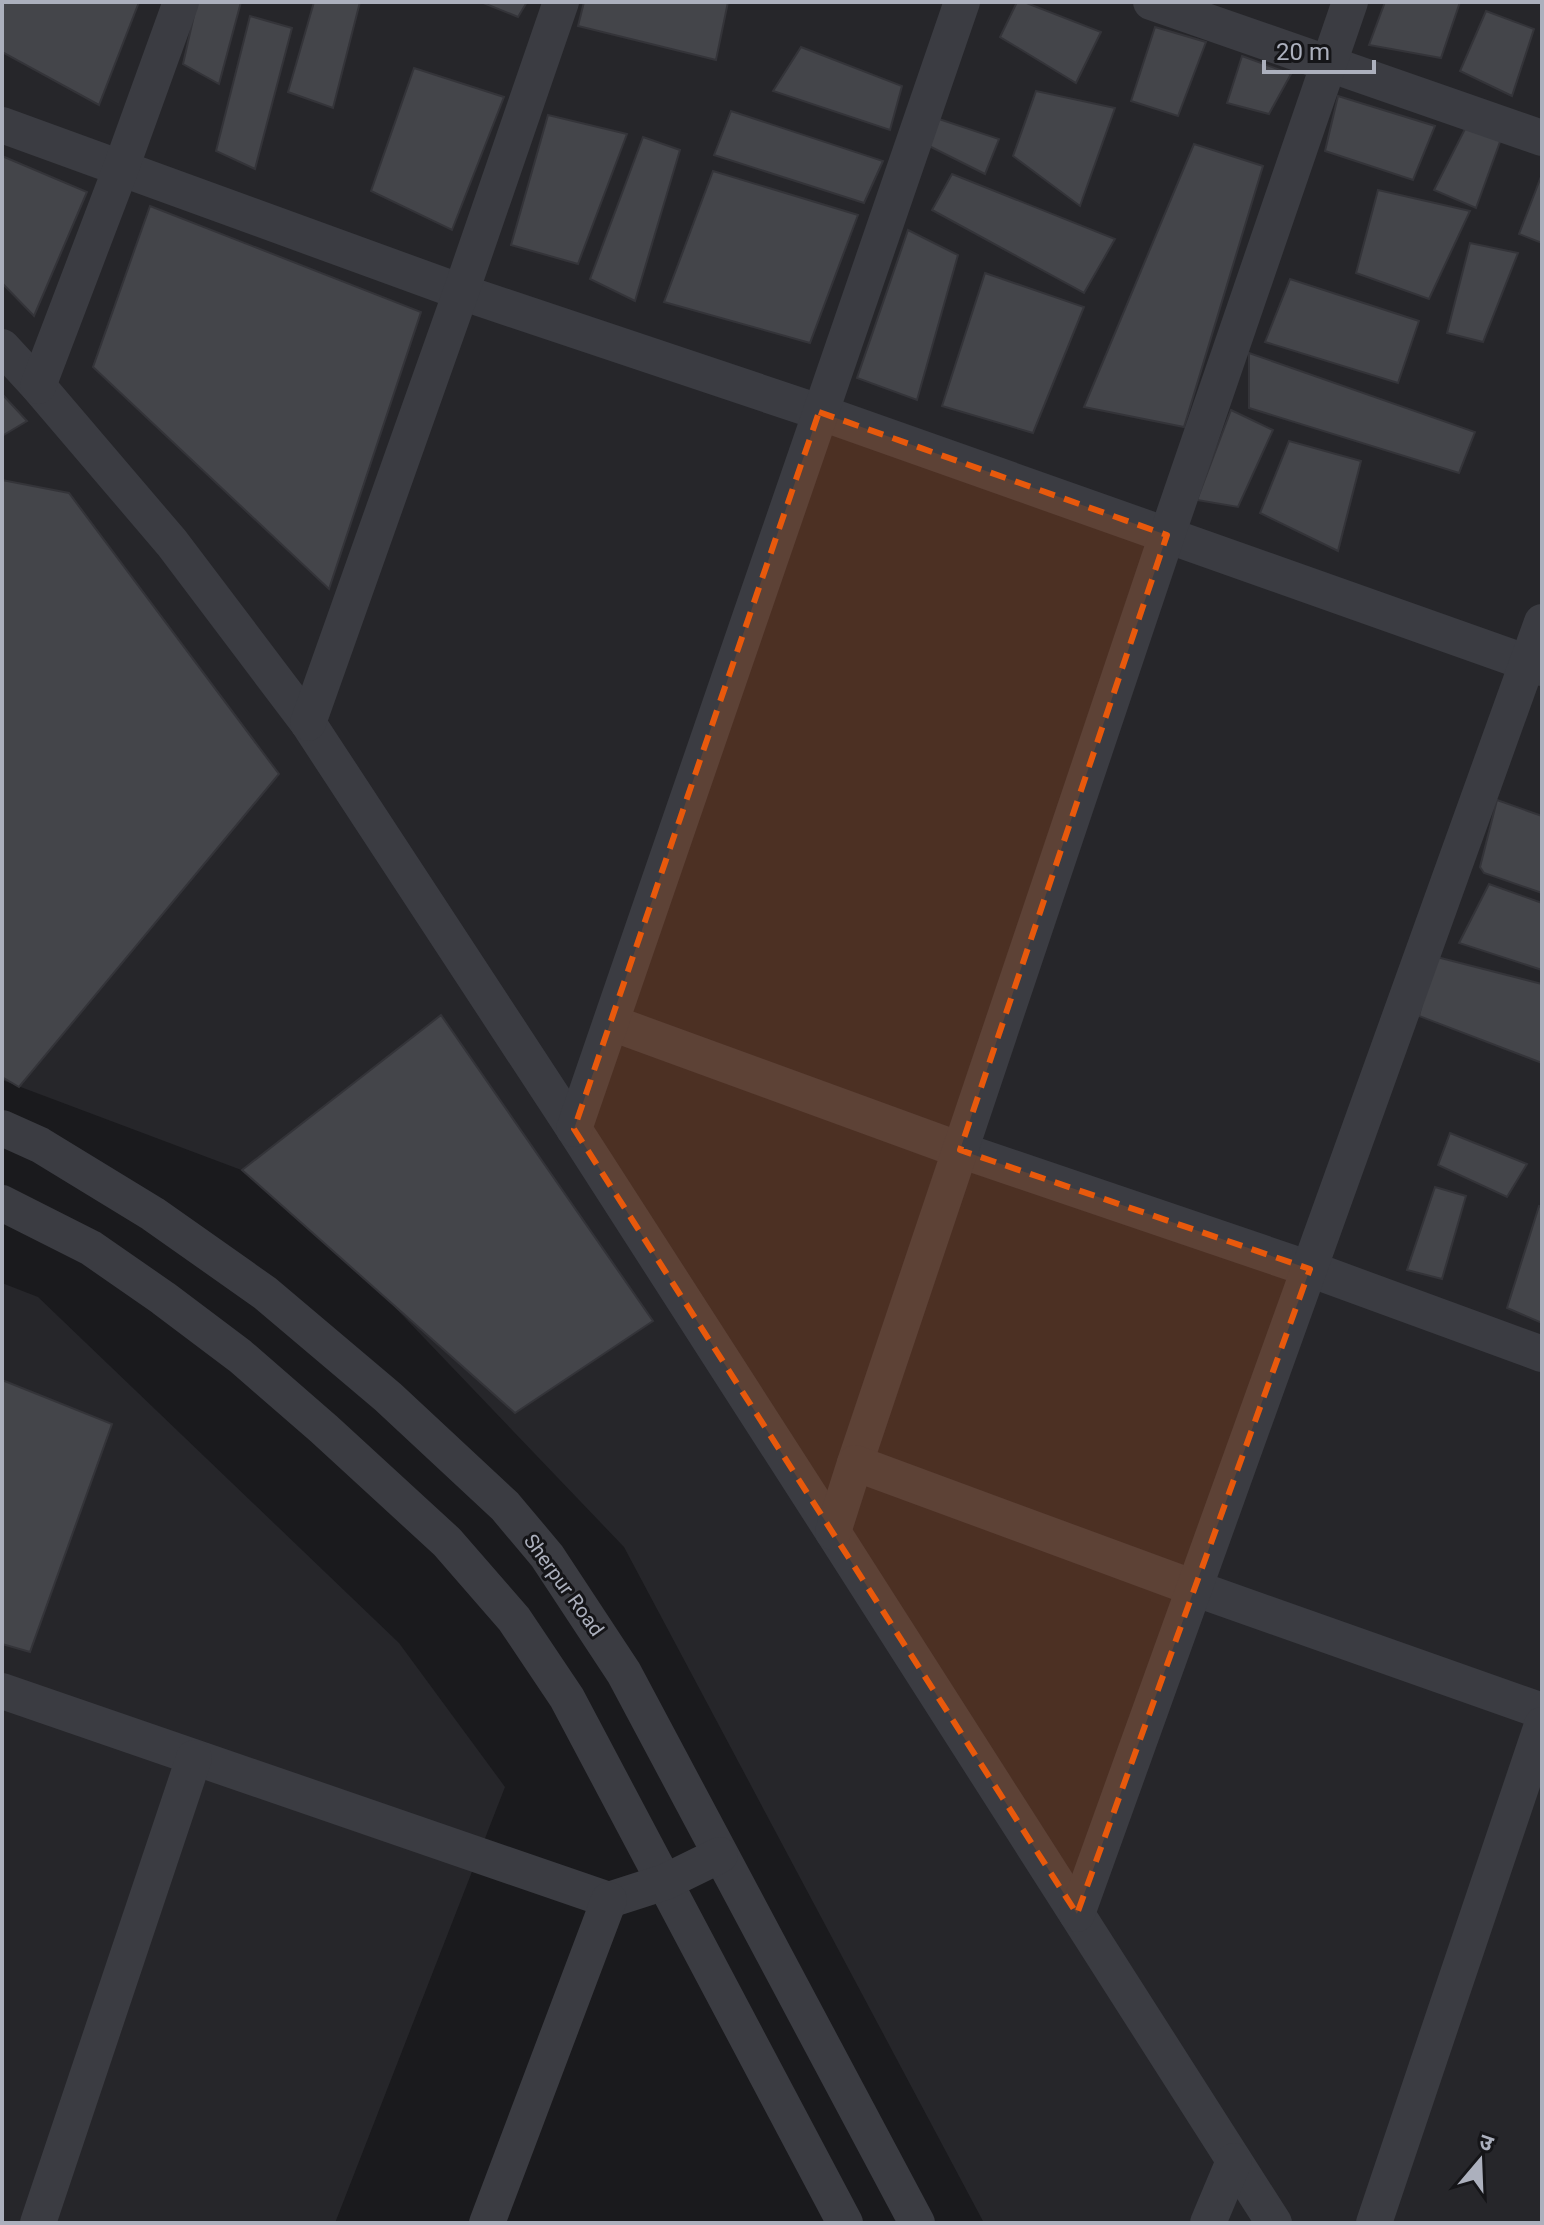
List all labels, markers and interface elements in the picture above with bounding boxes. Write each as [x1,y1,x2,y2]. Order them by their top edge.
scale bar [1264,24,1374,74]
text: 20 m [1276,38,1330,66]
street label: Sherpur Road [519,1529,609,1641]
north arrow [1440,2121,1520,2201]
text: उ [1476,2129,1498,2157]

